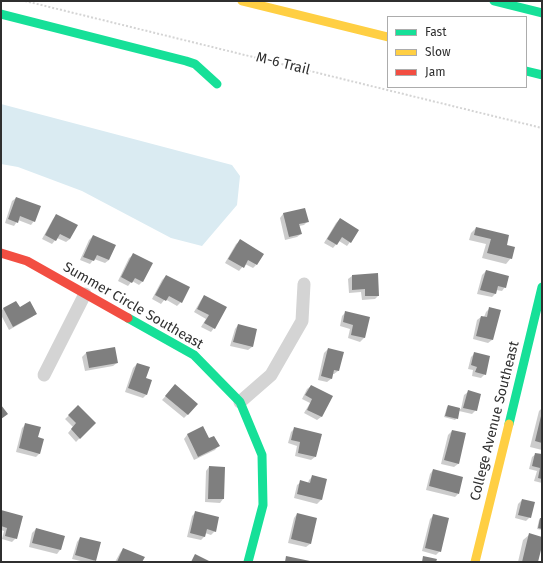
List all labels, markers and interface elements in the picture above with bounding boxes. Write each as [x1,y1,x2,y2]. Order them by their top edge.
legend [387,16,527,88]
text: Fast [425,25,447,39]
text: Slow [425,45,451,59]
street label: M-6 Trail [254,49,312,79]
text: Jam [425,65,445,79]
street label: Summer Circle Southeast [60,259,206,353]
street label: College Avenue Southeast [467,339,523,503]

